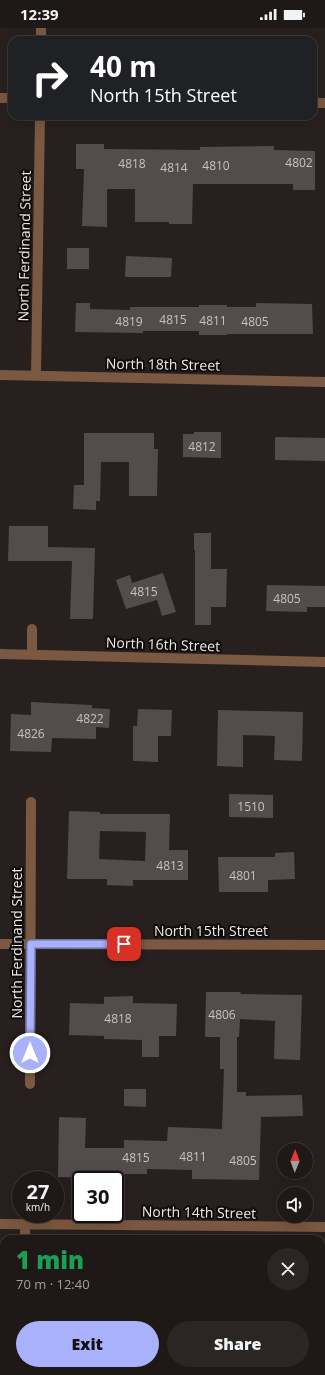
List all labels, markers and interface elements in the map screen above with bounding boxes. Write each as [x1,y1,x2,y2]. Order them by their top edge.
text: 12:39 [20,4,59,24]
text: 40 m [90,47,157,85]
icon: right [24,52,76,104]
text: North 15th Street [90,83,237,107]
house number: 4802 [285,154,313,171]
house number: 4818 [118,155,146,172]
house number: 4810 [202,157,230,174]
house number: 4814 [160,159,188,176]
street label: North Ferdinand Street [13,170,35,322]
house number: 4815 [159,311,187,328]
house number: 4811 [199,312,227,329]
house number: 4819 [115,313,143,330]
house number: 4805 [241,313,269,330]
street label: North 18th Street [106,354,220,374]
house number: 4812 [188,438,216,455]
house number: 4815 [130,583,158,600]
house number: 4805 [273,590,301,607]
street label: North 16th Street [106,633,220,655]
house number: 4822 [76,710,104,727]
house number: 4826 [17,725,45,742]
house number: 1510 [237,798,265,815]
house number: 4813 [156,857,184,874]
street label: North Ferdinand Street [7,867,26,1019]
house number: 4801 [229,867,257,884]
street label: North 15th Street [154,921,268,940]
pin [107,927,141,961]
icon: arrive [113,933,135,955]
house number: 4806 [208,1006,236,1023]
house number: 4818 [104,1010,132,1027]
position arrow [9,1032,51,1074]
north arrow [277,1143,313,1179]
map controls [277,1143,313,1223]
house number: 4811 [179,1148,207,1165]
house number: 4815 [122,1149,150,1166]
house number: 4805 [229,1152,257,1169]
speed limit sign: 30 [72,1171,124,1223]
text: 27 [27,1178,49,1205]
button: sound [277,1187,313,1223]
text: km/h [26,1200,50,1214]
street label: North 14th Street [142,1202,256,1222]
text: 1 min [16,1243,84,1276]
button: close [267,1248,309,1290]
text: 70 m · 12:40 [16,1275,90,1293]
button: Exit [16,1321,159,1367]
button: Share [167,1321,309,1367]

